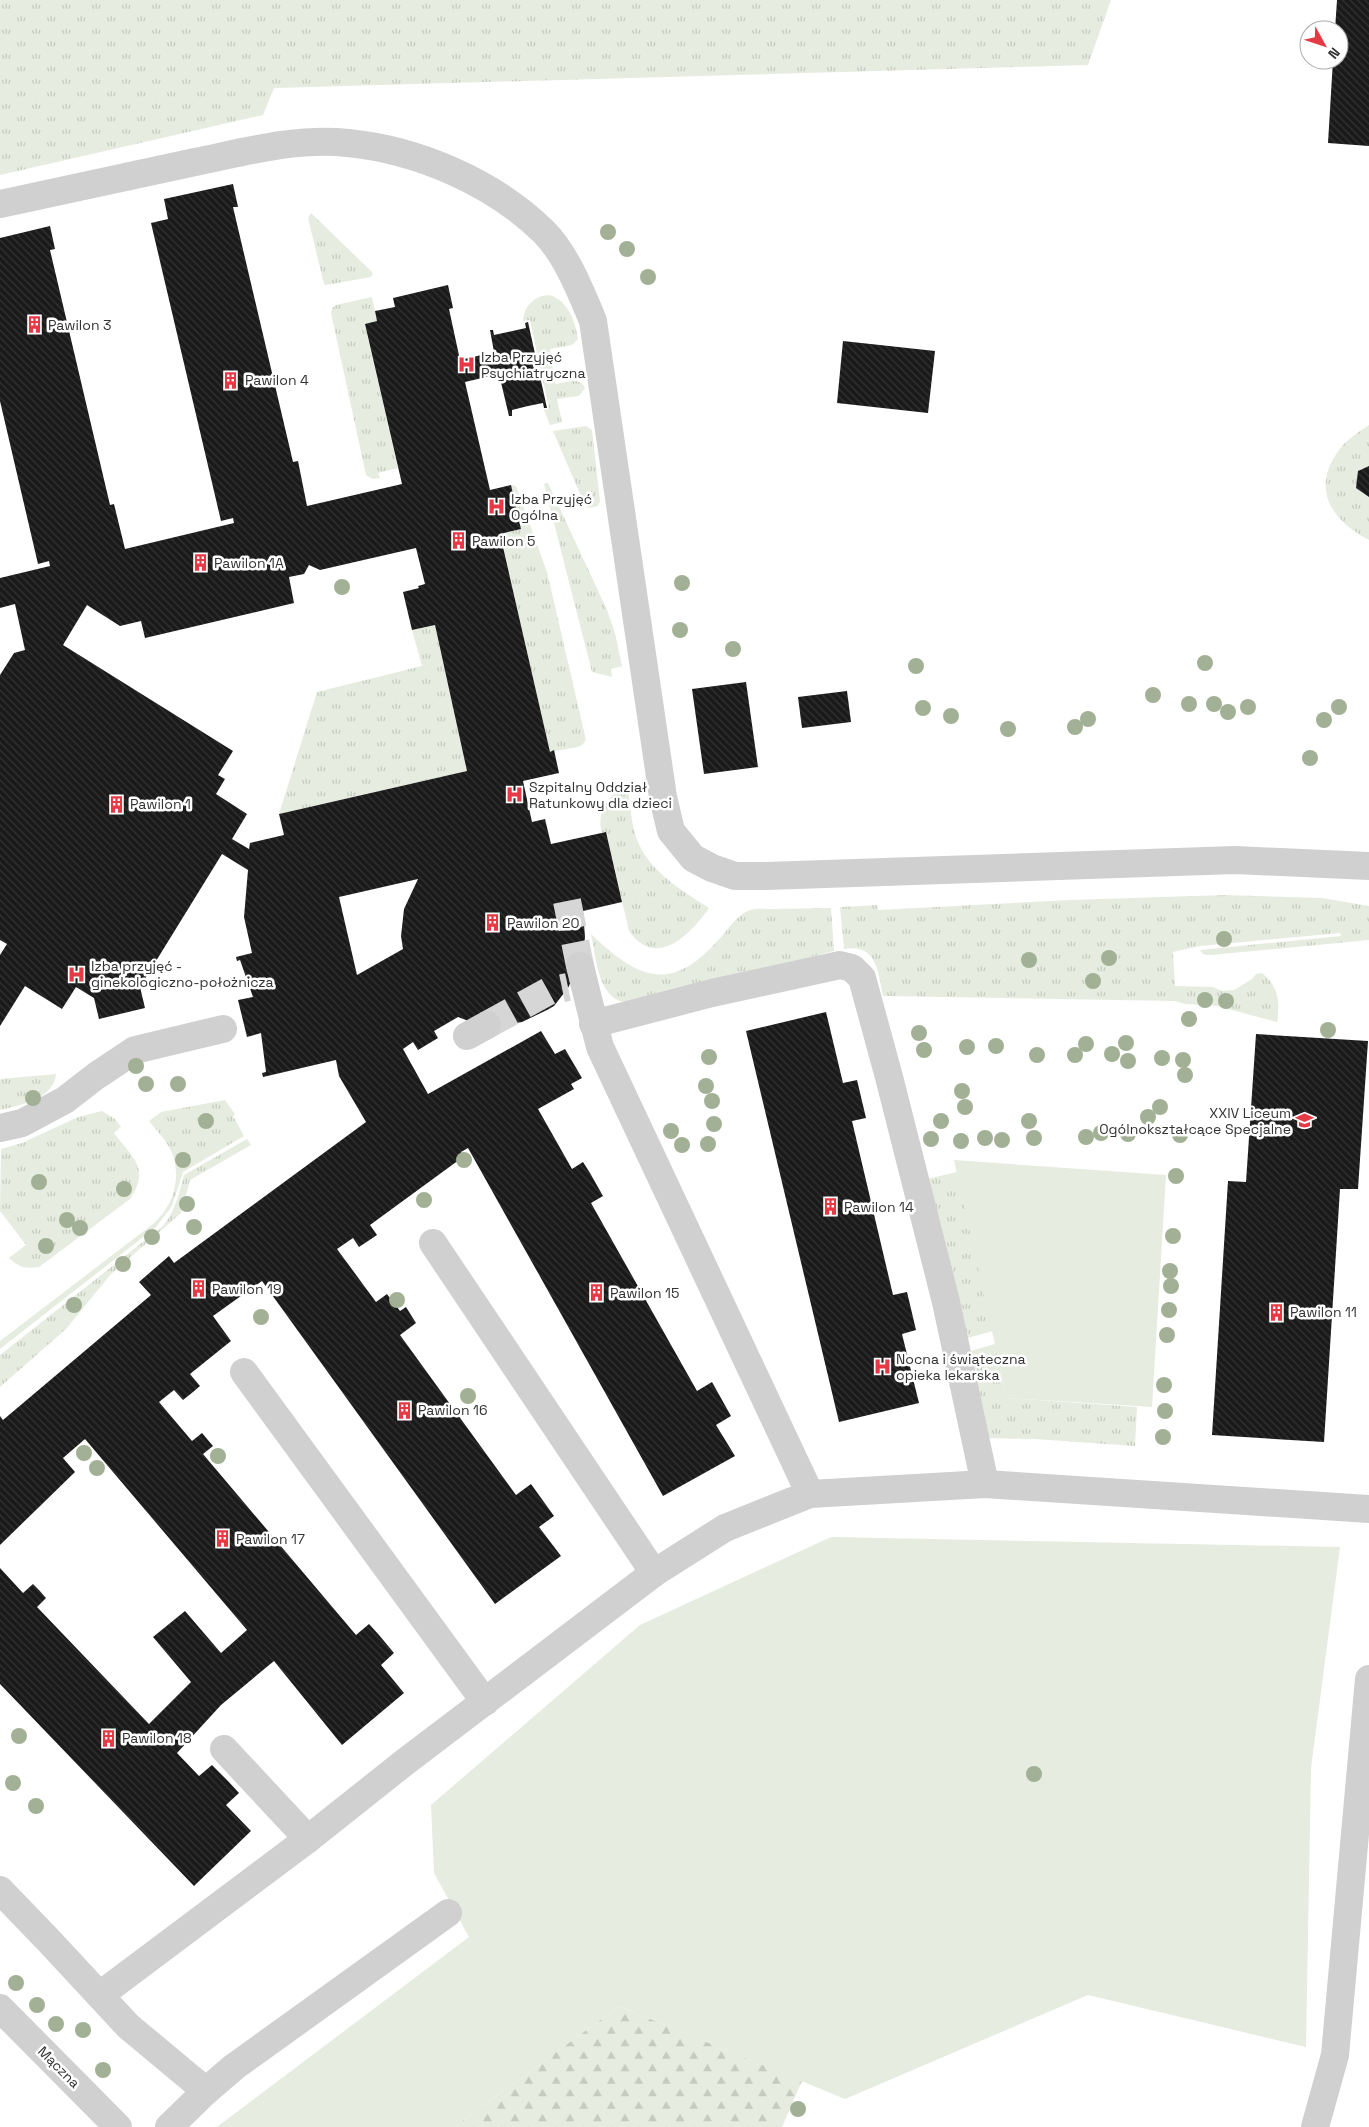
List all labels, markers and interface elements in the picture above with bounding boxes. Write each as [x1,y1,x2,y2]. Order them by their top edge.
north arrow [1299,20,1349,70]
text: N [1324,44,1344,63]
building icon: Pawilon 3 [24,315,44,335]
place label: Pawilon 3 [48,316,112,334]
place label: Izba Przyjęć Psychiatryczna [481,348,586,382]
hospital icon: Izba Przyjęć Psychiatryczna [457,355,477,375]
building icon: Pawilon 4 [221,370,241,390]
place label: Pawilon 4 [245,371,309,389]
place label: Izba Przyjęć Ogólna [511,490,592,524]
hospital icon: Izba Przyjęć Ogólna [487,497,507,517]
building icon: Pawilon 5 [448,531,468,551]
place label: Pawilon 5 [472,532,535,550]
building icon: Pawilon 1A [190,553,210,573]
place label: Pawilon 1A [214,554,284,572]
place label: Szpitalny Oddział Ratunkowy dla dzieci [529,778,672,812]
hospital icon: Szpitalny Oddział Ratunkowy dla dzieci [505,785,525,805]
building icon: Pawilon 1 [106,794,126,814]
place label: Pawilon 1 [130,795,191,813]
building icon: Pawilon 20 [483,913,503,933]
place label: Pawilon 20 [507,914,580,932]
place label: Izba przyjęć - ginekologiczno-położnicza [91,957,274,991]
hospital icon: Izba przyjęć - ginekologiczno-położnicza [67,964,87,984]
place label: XXIV Liceum Ogólnokształcące Specjalne [1099,1104,1291,1138]
school or university icon: XXIV Liceum Ogólnokształcące Specjalne [1295,1111,1315,1131]
building icon: Pawilon 14 [820,1197,840,1217]
place label: Pawilon 14 [844,1198,914,1216]
building icon: Pawilon 19 [188,1279,208,1299]
place label: Pawilon 19 [212,1280,282,1298]
building icon: Pawilon 15 [586,1283,606,1303]
place label: Pawilon 15 [610,1284,679,1302]
building icon: Pawilon 11 [1266,1302,1286,1322]
place label: Pawilon 11 [1290,1303,1357,1321]
place label: Nocna i świąteczna opieka lekarska [896,1350,1026,1384]
hospital icon: Nocna i świąteczna opieka lekarska [872,1357,892,1377]
building icon: Pawilon 16 [394,1400,414,1420]
place label: Pawilon 16 [418,1401,488,1419]
building icon: Pawilon 17 [212,1529,232,1549]
place label: Pawilon 17 [236,1530,305,1548]
building icon: Pawilon 18 [98,1728,118,1748]
place label: Pawilon 18 [122,1729,192,1747]
street label: Mączna [34,2042,84,2092]

